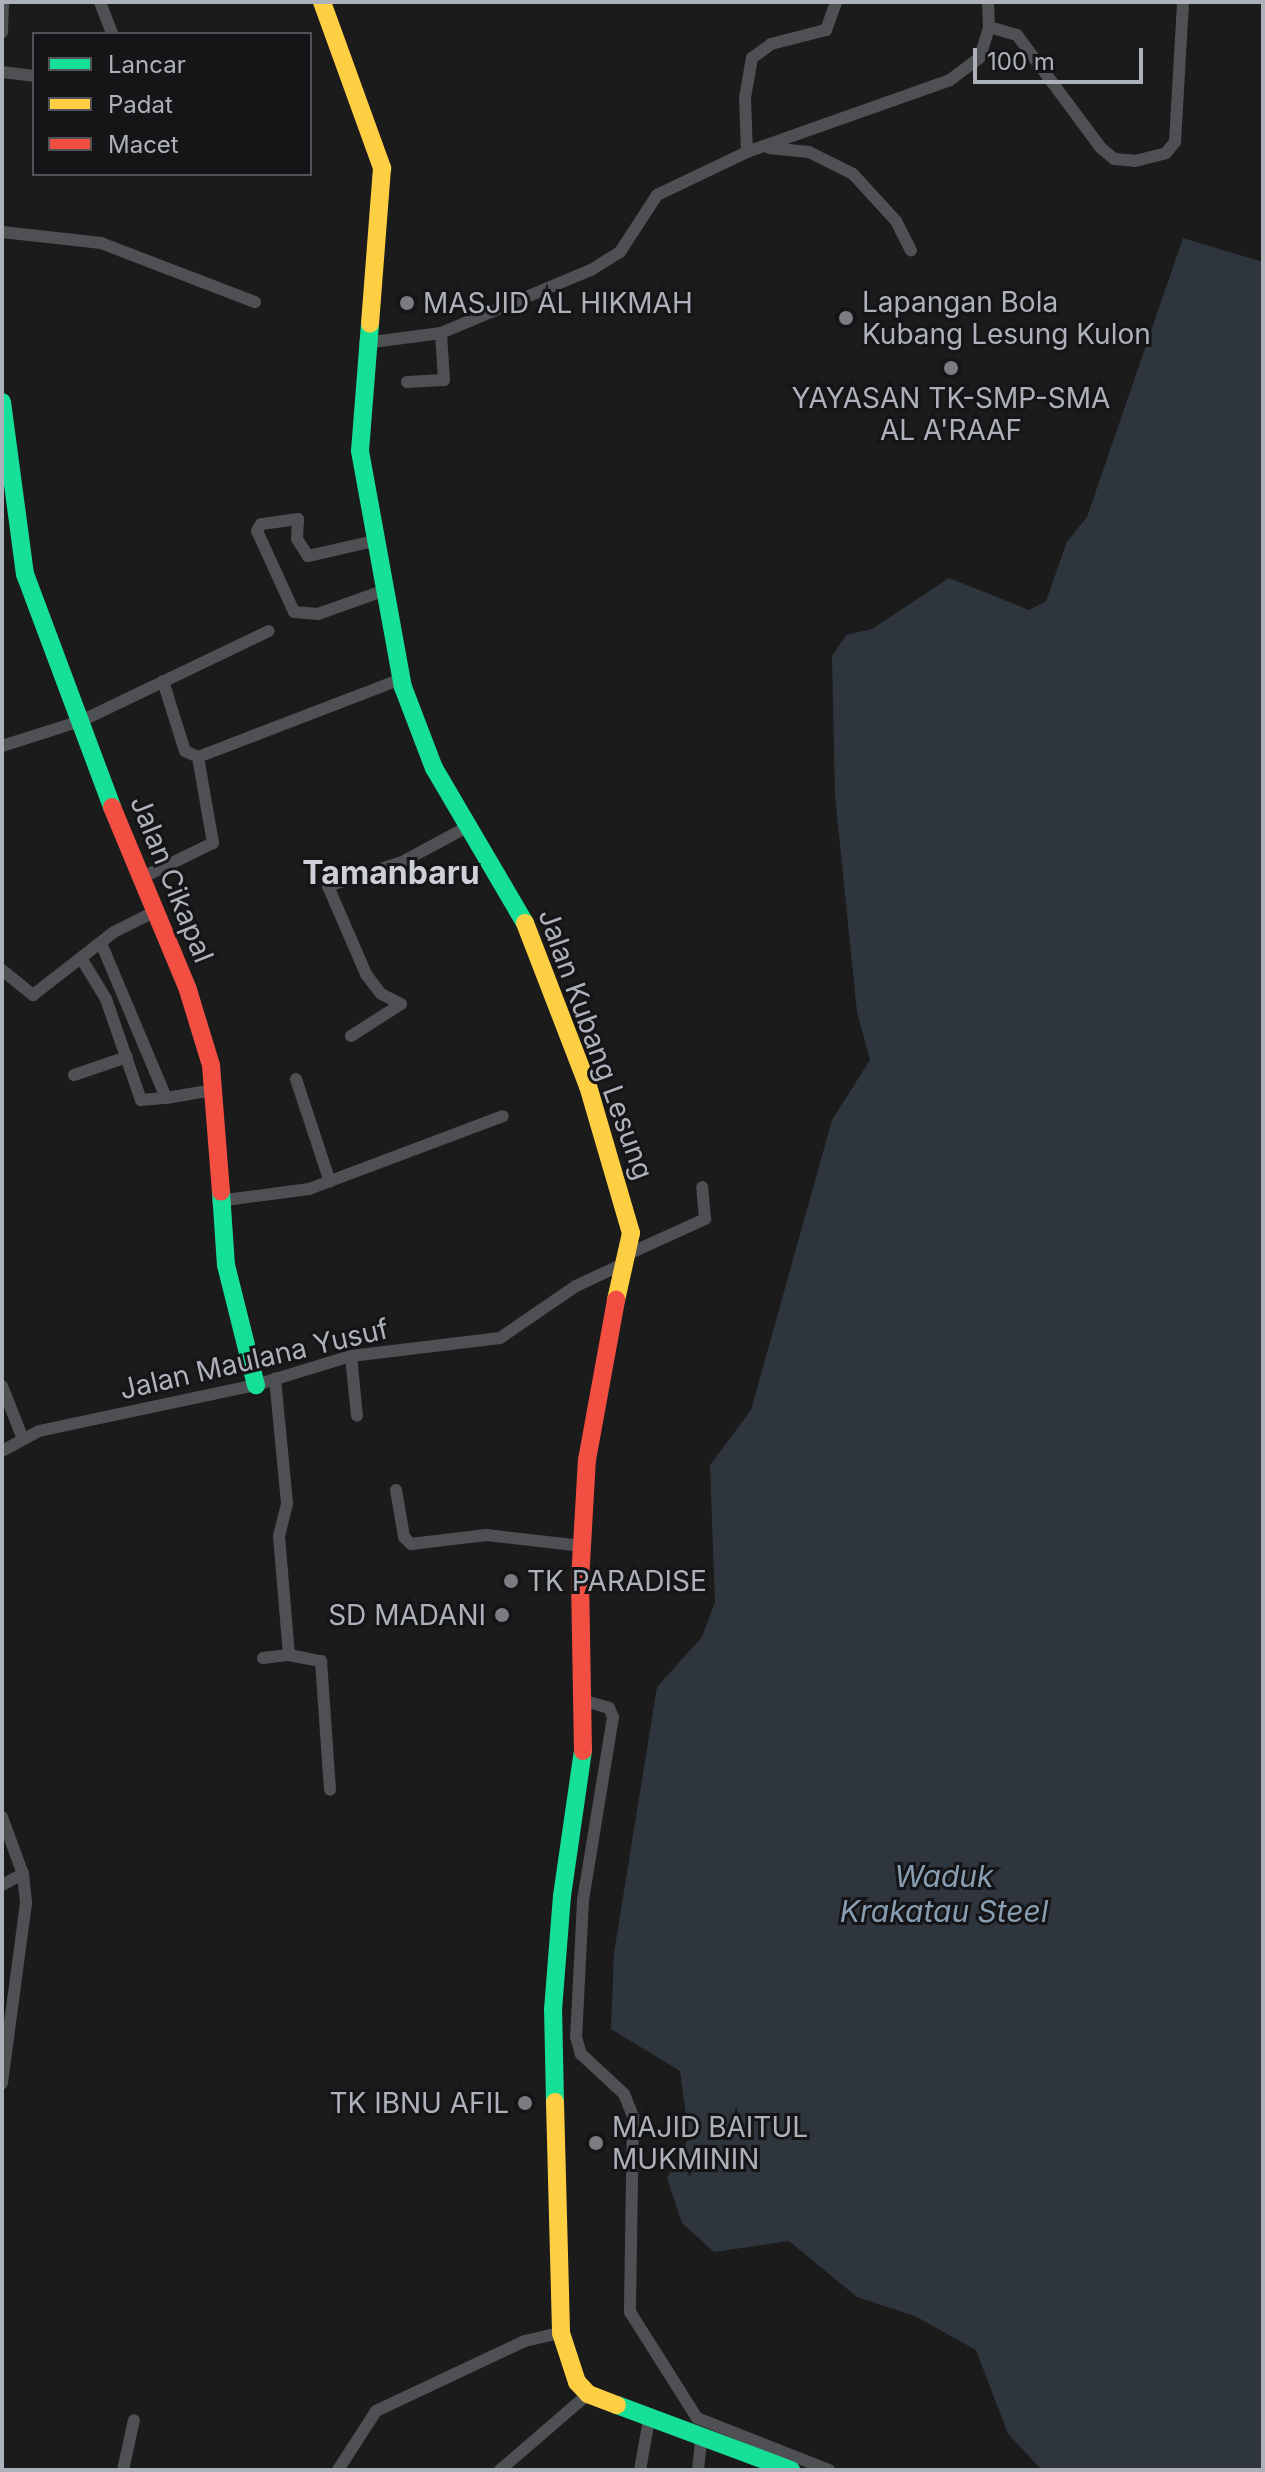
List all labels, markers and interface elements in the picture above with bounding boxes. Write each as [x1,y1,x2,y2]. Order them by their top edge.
legend [32,32,312,176]
scale bar [977,32,1147,82]
text: 100 m [987,47,1055,76]
text: Lancar [108,50,186,79]
text: Padat [108,90,173,119]
text: Macet [108,130,179,159]
place label: Lapangan Bola Kubang Lesung Kulon [862,285,1151,351]
place label: MASJID AL HIKMAH [423,286,693,320]
marker: MASJID AL HIKMAH [398,294,416,312]
marker: Lapangan Bola Kubang Lesung Kulon [837,309,855,327]
marker: YAYASAN TK-SMP-SMA AL A'RAAF [942,359,960,377]
place label: YAYASAN TK-SMP-SMA AL A'RAAF [792,381,1110,447]
street label: Jalan Cikapal [123,791,221,967]
district label: Tamanbaru [302,854,480,892]
street label: Jalan Kubang Lesung [531,904,661,1184]
street label: Jalan Maulana Yusuf [116,1312,392,1406]
place label: TK PARADISE [527,1564,707,1598]
marker: TK PARADISE [502,1572,520,1590]
place label: SD MADANI [328,1598,486,1632]
marker: SD MADANI [493,1606,511,1624]
water label: Waduk Krakatau Steel [840,1858,1048,1928]
place label: TK IBNU AFIL [329,2086,509,2120]
marker: TK IBNU AFIL [516,2094,534,2112]
place label: MAJID BAITUL MUKMININ [612,2110,808,2176]
marker: MAJID BAITUL MUKMININ [587,2134,605,2152]

